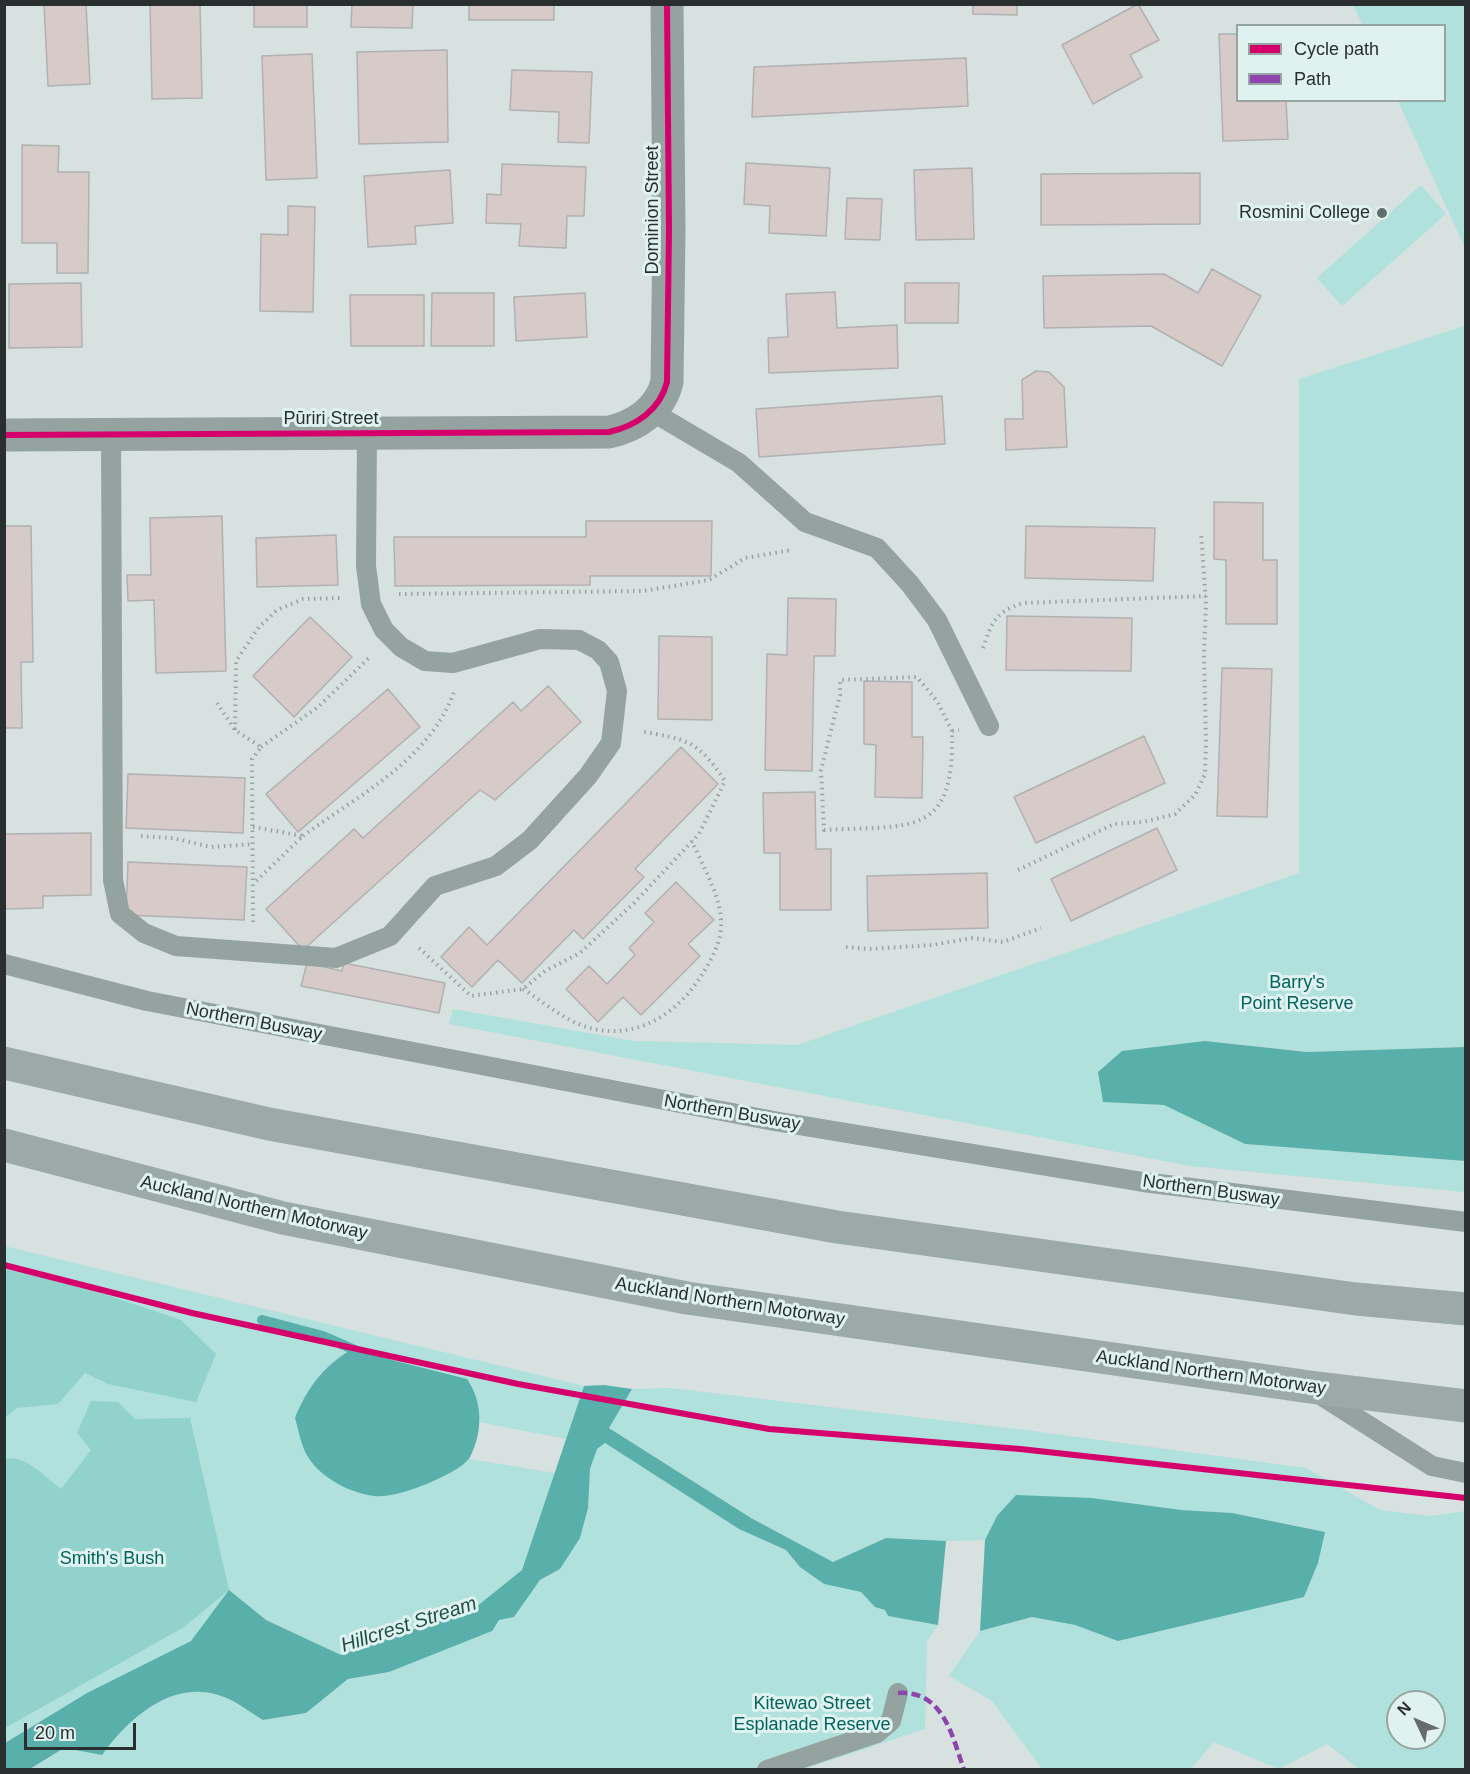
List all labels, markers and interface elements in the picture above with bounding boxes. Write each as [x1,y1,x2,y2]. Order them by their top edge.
legend [1236,24,1446,102]
text: Cycle path [1294,39,1379,59]
text: Path [1294,69,1331,89]
street label: Dominion Street [642,145,664,275]
place label: Rosmini College [1239,202,1370,224]
marker: Rosmini College [1375,206,1389,220]
street label: Pūriri Street [283,408,379,430]
park label: Barry's Point Reserve [1240,972,1354,1014]
street label: Northern Busway [184,998,324,1046]
street label: Northern Busway [662,1090,802,1136]
street label: Auckland Northern Motorway [138,1171,370,1245]
street label: Northern Busway [1141,1171,1281,1211]
street label: Auckland Northern Motorway [614,1273,846,1331]
street label: Auckland Northern Motorway [1095,1346,1327,1400]
park label: Smith's Bush [60,1548,164,1570]
water label: Hillcrest Stream [338,1592,480,1658]
north arrow [1386,1690,1446,1750]
park label: Kitewao Street Esplanade Reserve [733,1693,891,1736]
text: N [1394,1698,1414,1719]
scale bar [27,1711,140,1749]
text: 20 m [35,1723,75,1743]

